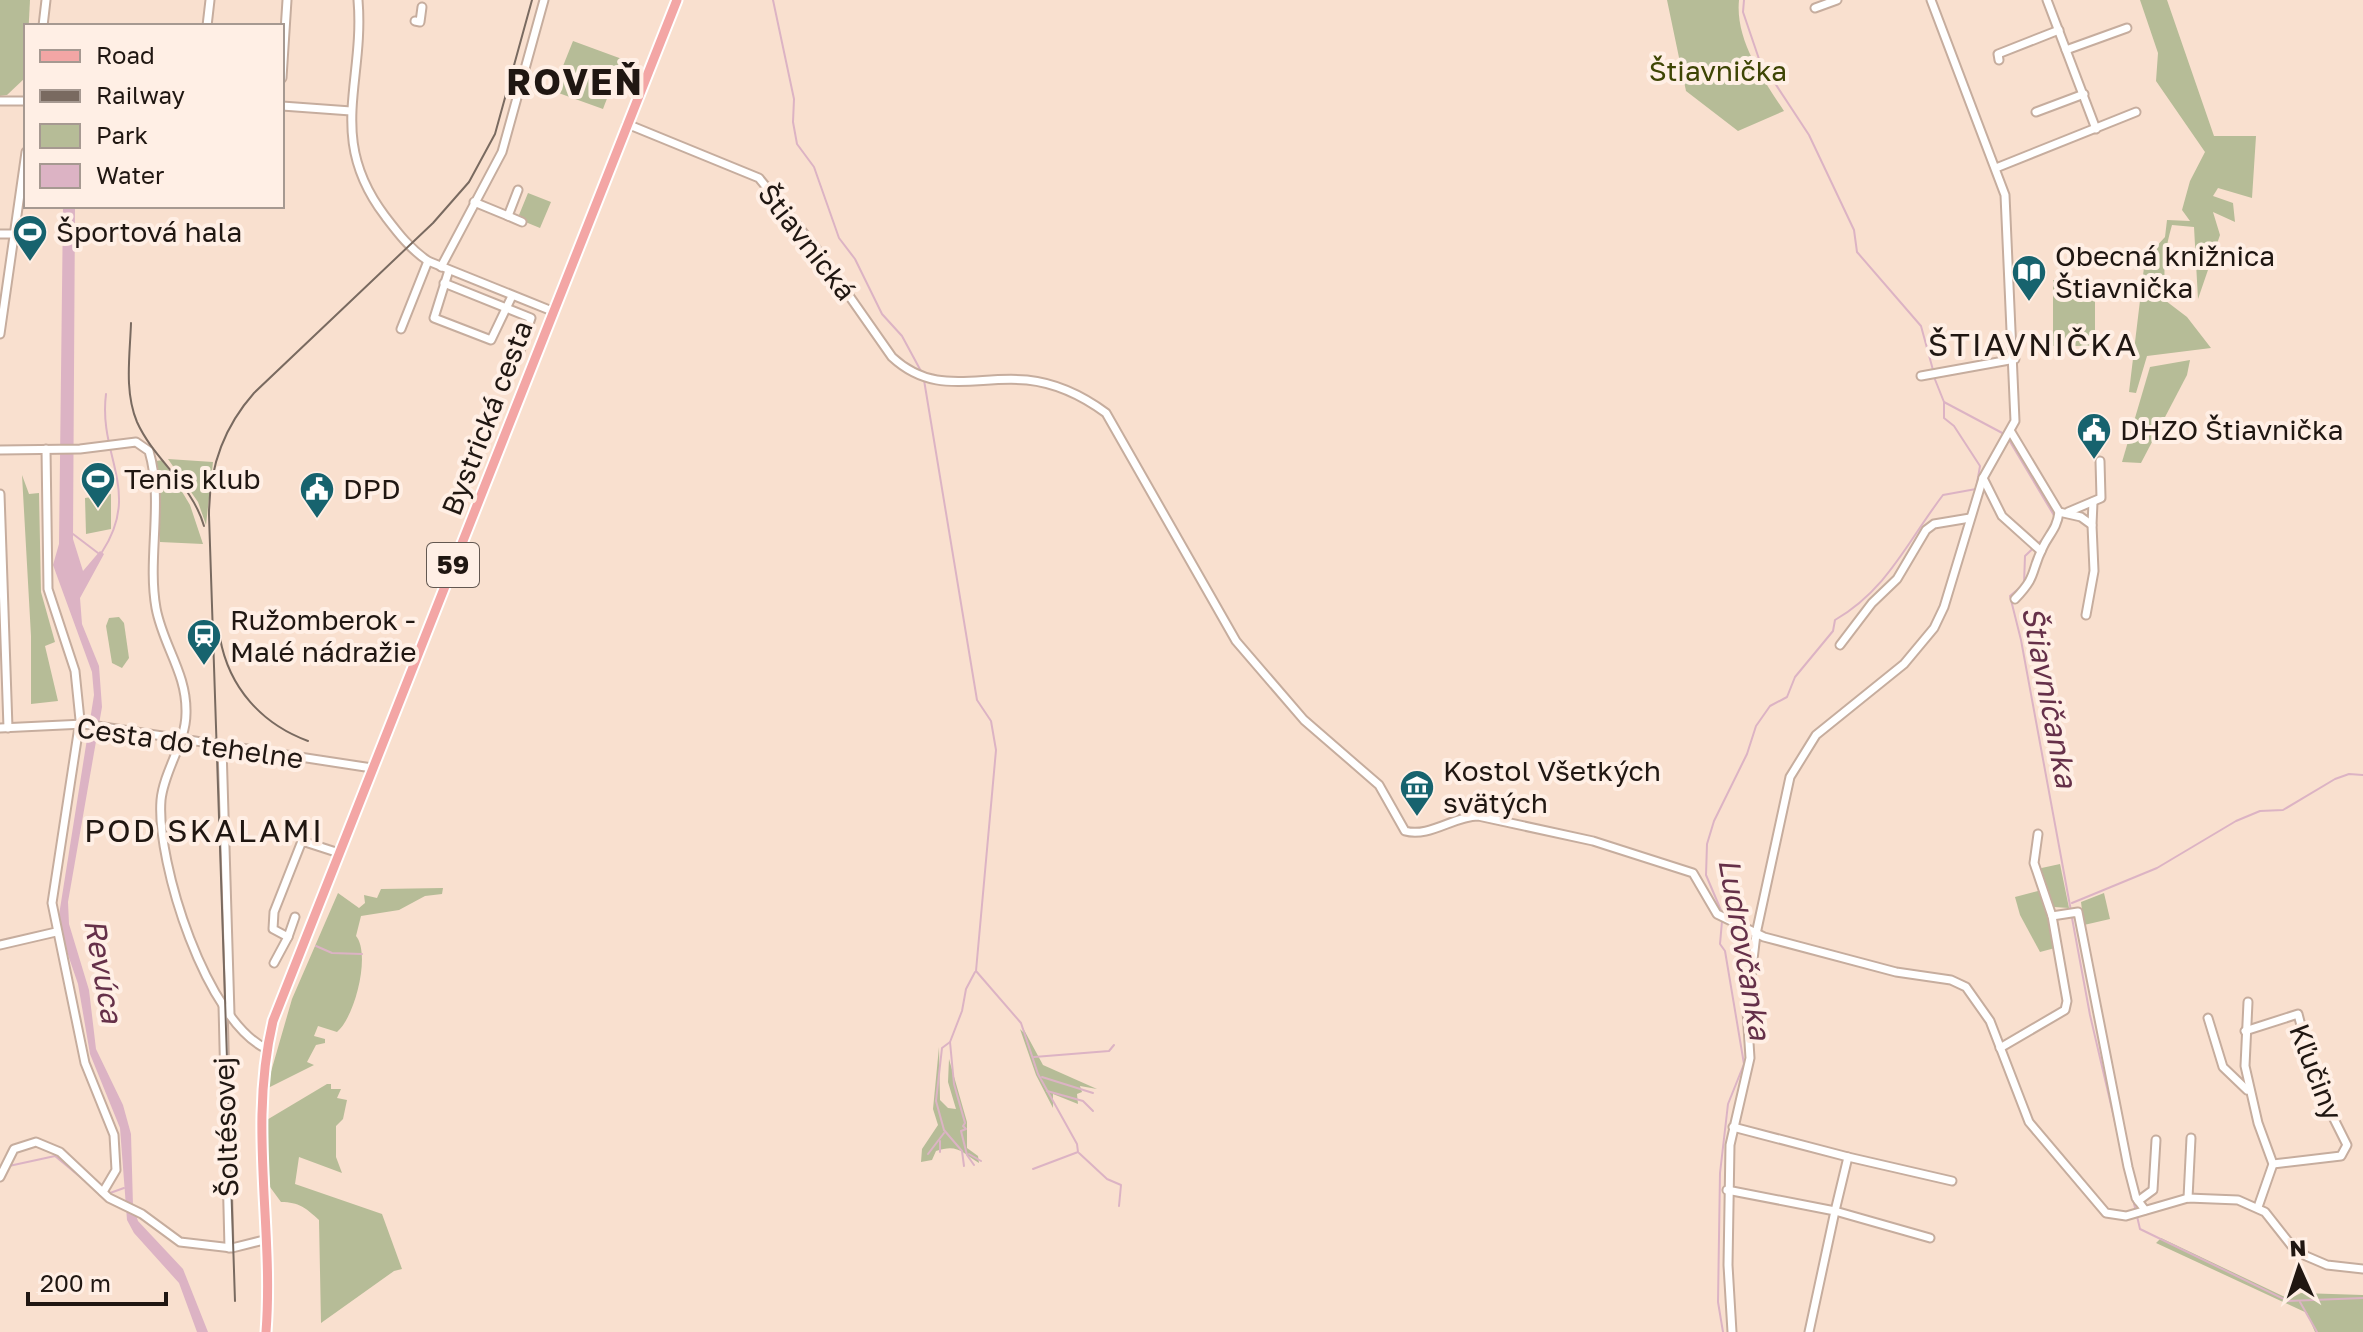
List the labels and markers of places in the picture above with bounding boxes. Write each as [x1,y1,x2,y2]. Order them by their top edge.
sports icon: Športová hala [11,213,49,263]
place label: Športová hala [56,215,242,248]
place label: Obecná knižnica Štiavnička [2055,239,2275,304]
library icon: Obecná knižnica Štiavnička [2010,253,2048,303]
public building icon: DHZO Štiavnička [2075,411,2113,461]
place label: DHZO Štiavnička [2120,413,2343,446]
sports icon: Tenis klub [79,460,117,510]
place label: Tenis klub [124,462,261,495]
public building icon: DPD [298,470,336,520]
place label: DPD [343,472,401,505]
place label: Ružomberok - Malé nádražie [230,603,417,668]
station icon: Ružomberok - Malé nádražie [185,617,223,667]
place label: Kostol Všetkých svätých [1443,754,1661,819]
museum icon: Kostol Všetkých svätých [1398,768,1436,818]

